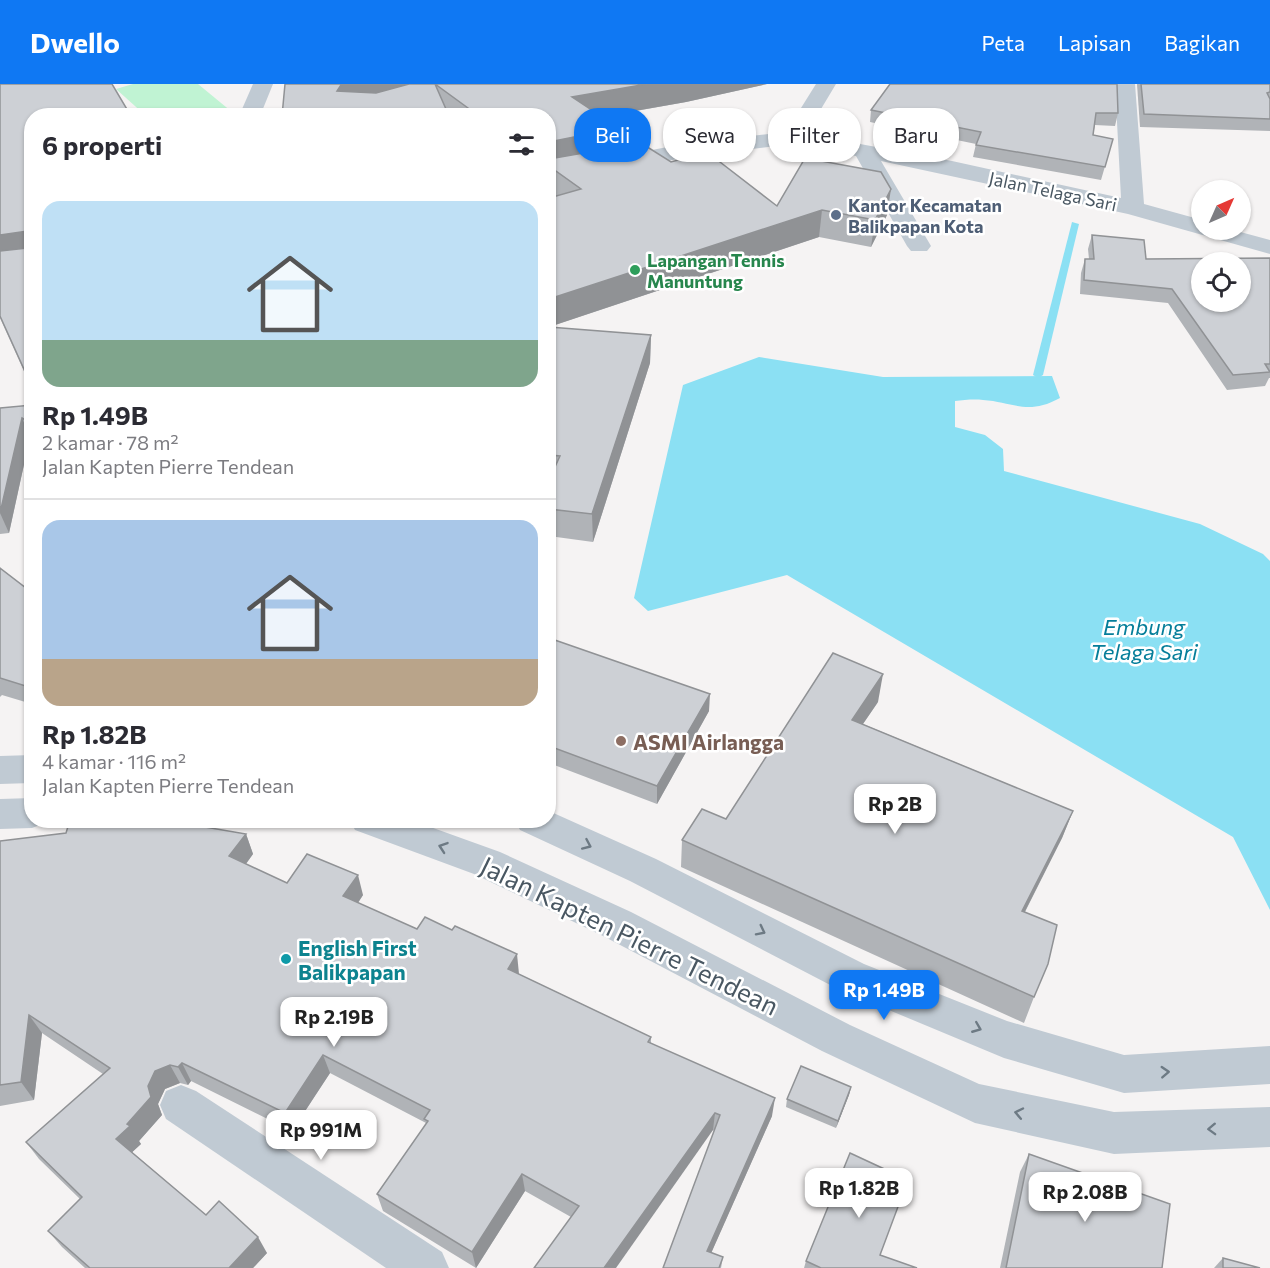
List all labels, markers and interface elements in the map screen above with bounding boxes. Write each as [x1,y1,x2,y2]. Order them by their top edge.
text: Dwello [30,25,120,59]
text: Peta [982,30,1025,55]
text: Lapisan [1058,30,1131,55]
text: Bagikan [1164,30,1240,55]
chip: Beli [574,108,651,162]
chip: Sewa [663,108,756,162]
chip: Filter [768,108,861,162]
chip: Baru [873,108,959,162]
icon: filters [505,128,538,161]
text: 6 properti [42,129,162,160]
street label: Jalan Telaga Sari [987,167,1119,215]
north arrow [1191,180,1251,240]
map controls [1191,180,1251,312]
place label: Kantor Kecamatan Balikpapan Kota [848,194,1002,237]
marker: Kantor Kecamatan Balikpapan Kota [829,208,843,222]
icon: home [236,240,344,348]
place label: Lapangan Tennis Manuntung [647,249,785,292]
button: locate [1191,252,1251,312]
marker: Lapangan Tennis Manuntung [628,263,642,277]
text: Rp 1.49B [42,399,148,430]
text: 2 kamar · 78 m² [42,430,178,454]
text: Jalan Kapten Pierre Tendean [42,454,294,478]
icon: home [236,559,344,667]
water label: Embung Telaga Sari [1090,613,1199,665]
text: Rp 1.82B [42,718,147,749]
place label: ASMI Airlangga [633,729,784,754]
marker: ASMI Airlangga [614,734,628,748]
text: 4 kamar · 116 m² [42,749,186,773]
text: Jalan Kapten Pierre Tendean [42,773,294,797]
pin: Rp 2B [853,784,937,835]
text: Rp 2B [868,791,922,815]
one-way arrow [580,837,591,849]
one-way arrow [438,841,449,854]
street label: Jalan Kapten Pierre Tendean [476,849,784,1021]
one-way arrow [755,924,766,935]
place label: English First Balikpapan [298,935,417,984]
marker: English First Balikpapan [279,952,293,966]
pin: Rp 1.49B [822,970,946,1021]
text: Rp 1.49B [843,977,925,1001]
pin: Rp 2.19B [272,997,396,1048]
text: Rp 2.19B [294,1004,374,1028]
one-way arrow [971,1021,982,1033]
one-way arrow [1161,1065,1170,1078]
one-way arrow [1014,1107,1024,1120]
pin: Rp 991M [266,1110,376,1161]
text: Rp 991M [280,1117,362,1141]
one-way arrow [1207,1123,1216,1136]
pin: Rp 1.82B [797,1168,921,1219]
pin: Rp 2.08B [1023,1172,1147,1223]
text: Rp 1.82B [819,1175,899,1199]
text: Rp 2.08B [1043,1179,1127,1203]

